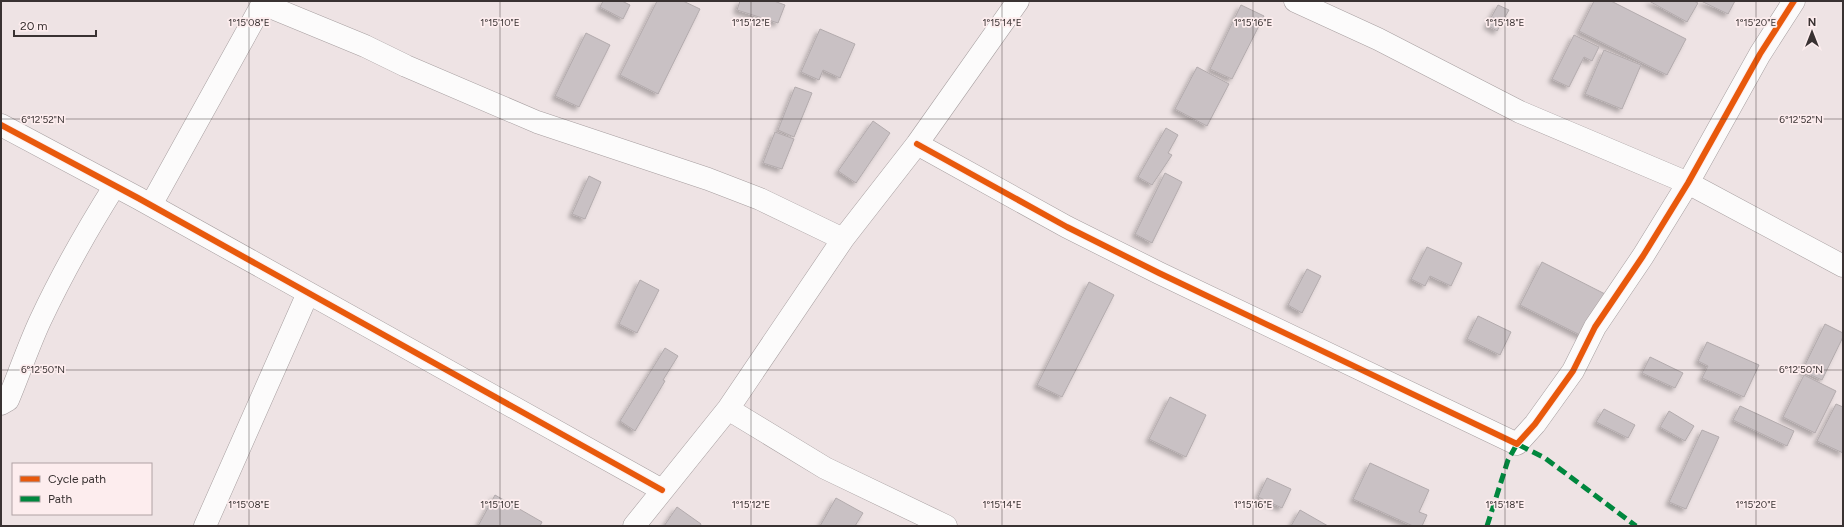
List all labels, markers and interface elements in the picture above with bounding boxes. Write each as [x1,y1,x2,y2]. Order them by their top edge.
scale bar [14,12,96,38]
north arrow [1792,12,1832,52]
text: 1°15'08"E [228,16,270,29]
text: 1°15'10"E [480,16,520,29]
text: 1°15'12"E [732,16,770,29]
text: 1°15'14"E [982,16,1022,29]
text: 1°15'16"E [1234,16,1272,29]
text: 1°15'18"E [1485,16,1525,29]
text: 1°15'20"E [1736,16,1776,29]
text: N [1808,16,1816,29]
text: 20 m [20,19,48,33]
text: 6°12'52"N [21,113,65,126]
text: 6°12'52"N [1779,113,1823,126]
text: 6°12'50"N [21,363,65,376]
text: 6°12'50"N [1779,363,1823,376]
legend [12,463,152,515]
text: Cycle path [48,472,106,486]
text: Path [48,492,72,506]
text: 1°15'08"E [228,498,270,511]
text: 1°15'10"E [480,498,520,511]
text: 1°15'12"E [732,498,770,511]
text: 1°15'14"E [982,498,1022,511]
text: 1°15'16"E [1234,498,1272,511]
text: 1°15'18"E [1485,498,1525,511]
text: 1°15'20"E [1736,498,1776,511]

